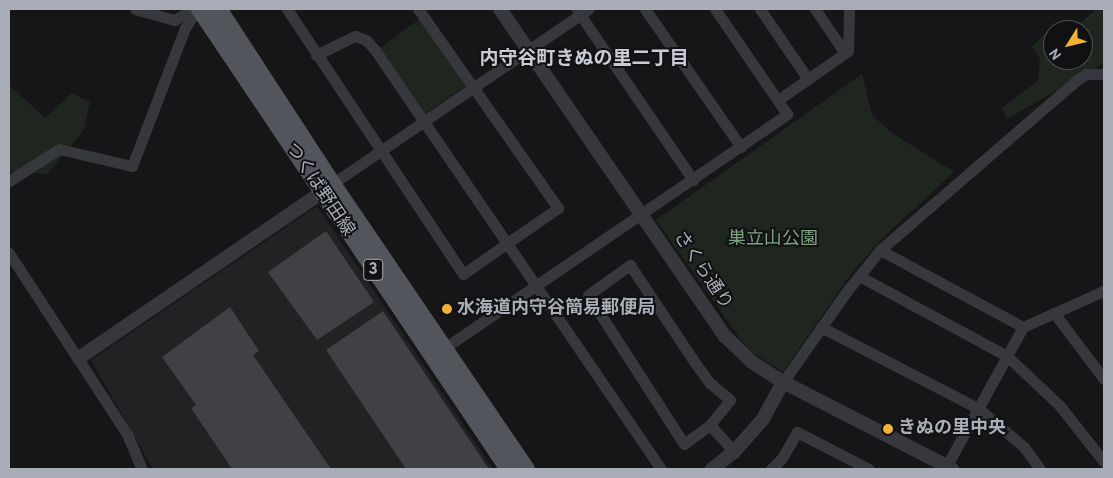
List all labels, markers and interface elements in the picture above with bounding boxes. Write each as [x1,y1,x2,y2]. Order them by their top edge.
north arrow [1043,20,1093,70]
text: N [1046,44,1066,63]
district label: 内守谷町きぬの里二丁目 [480,49,688,71]
street label: つくば野田線 [280,139,358,241]
street label: さくら通り [668,228,736,314]
park label: 巣立山公園 [728,229,818,251]
road number: 3 [363,256,383,284]
place label: 水海道内守谷簡易郵便局 [457,298,655,320]
marker: 水海道内守谷簡易郵便局 [441,303,453,315]
place label: きぬの里中央 [898,418,1006,440]
marker: きぬの里中央 [882,423,894,435]

